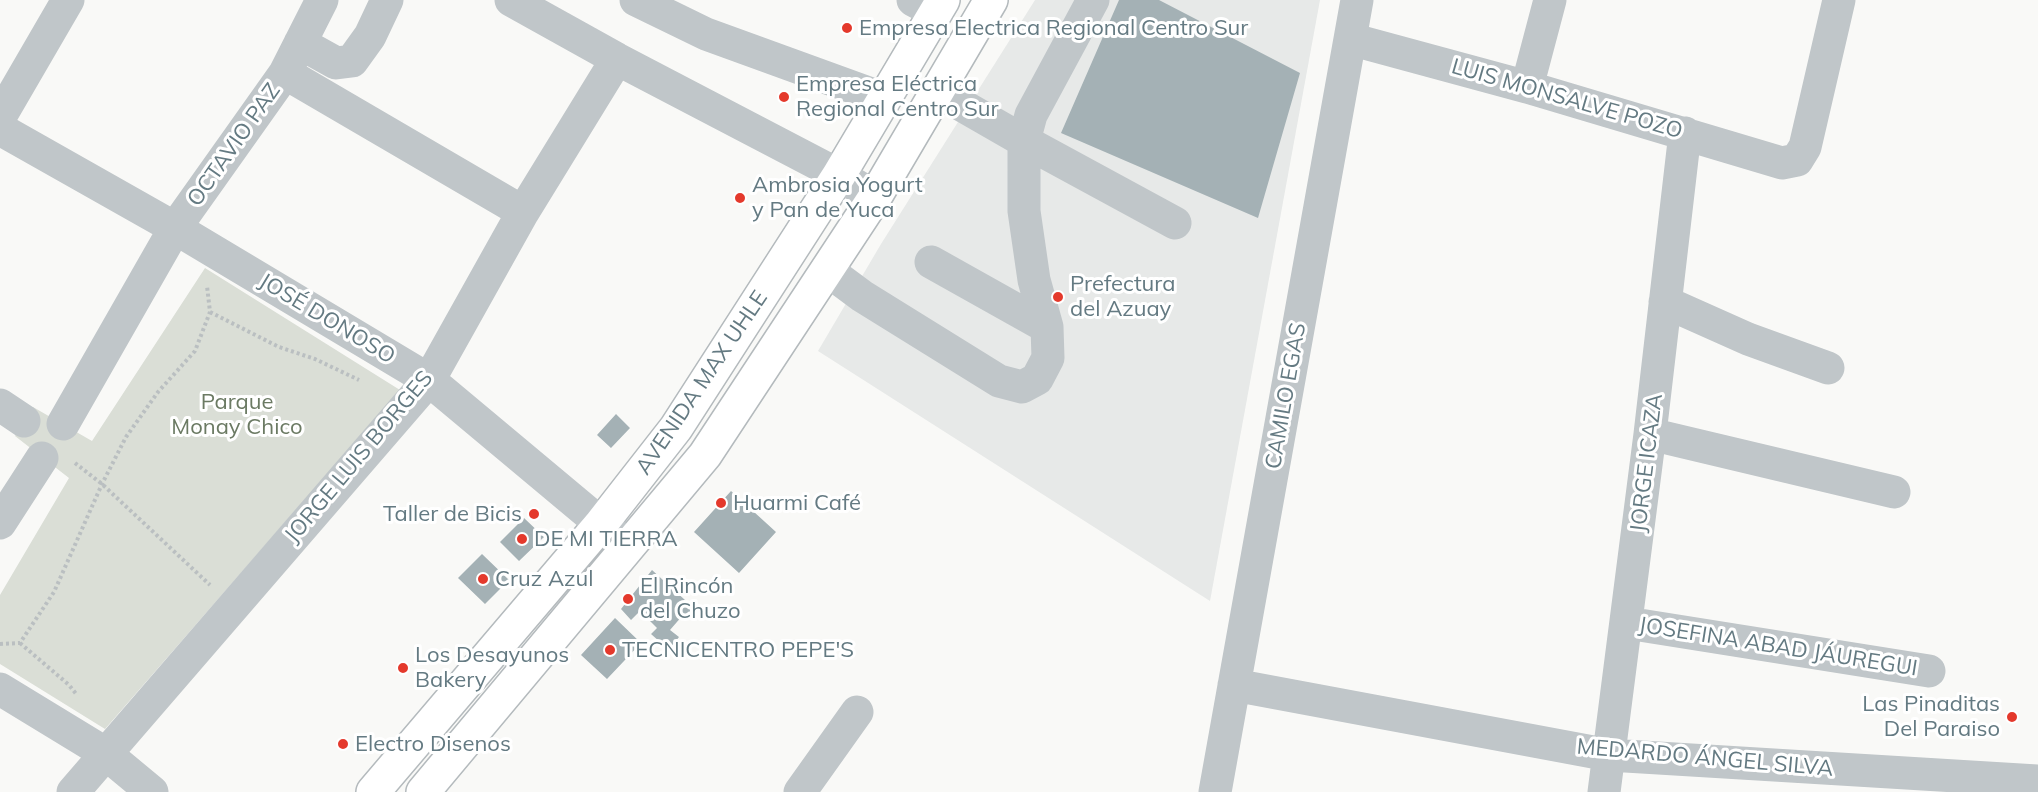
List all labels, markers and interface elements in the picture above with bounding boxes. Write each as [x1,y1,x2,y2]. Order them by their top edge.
place label: Empresa Electrica Regional Centro Sur [859,15,1248,41]
marker: Empresa Electrica Regional Centro Sur [840,21,854,35]
street label: LUIS MONSALVE POZO [1448,53,1686,145]
place label: Empresa Eléctrica Regional Centro Sur [796,71,998,122]
street label: OCTAVIO PAZ [182,78,286,212]
marker: Empresa Eléctrica Regional Centro Sur [777,90,791,104]
place label: Ambrosia Yogurt y Pan de Yuca [752,172,923,224]
marker: Ambrosia Yogurt y Pan de Yuca [733,191,747,205]
street label: JOSÉ DONOSO [254,268,400,370]
place label: Prefectura del Azuay [1070,271,1175,322]
street label: AVENIDA MAX UHLE [631,286,773,480]
marker: Prefectura del Azuay [1051,290,1065,304]
street label: CAMILO EGAS [1260,321,1312,471]
street label: JORGE LUIS BORGES [279,366,439,548]
park label: Parque Monay Chico [171,389,303,440]
street label: JORGE ICAZA [1625,392,1669,534]
place label: Huarmi Café [733,490,861,516]
marker: Huarmi Café [714,496,728,510]
place label: Taller de Bicis [383,501,522,527]
marker: Taller de Bicis [527,507,541,521]
place label: DE MI TIERRA [534,526,678,552]
marker: DE MI TIERRA [515,532,529,546]
place label: Cruz Azul [495,566,593,592]
marker: Cruz Azul [476,572,490,586]
place label: El Rincón del Chuzo [640,573,741,624]
marker: El Rincón del Chuzo [621,592,635,606]
street label: JOSEFINA ABAD JÁUREGUI [1637,612,1919,682]
place label: TECNICENTRO PEPE'S [622,637,854,663]
place label: Los Desayunos Bakery [415,642,569,694]
marker: TECNICENTRO PEPE'S [603,643,617,657]
marker: Los Desayunos Bakery [396,661,410,675]
place label: Las Pinaditas Del Paraiso [1862,691,2000,742]
marker: Las Pinaditas Del Paraiso [2005,710,2019,724]
place label: Electro Disenos [355,731,511,757]
street label: MEDARDO ÁNGEL SILVA [1576,734,1834,782]
marker: Electro Disenos [336,737,350,751]

